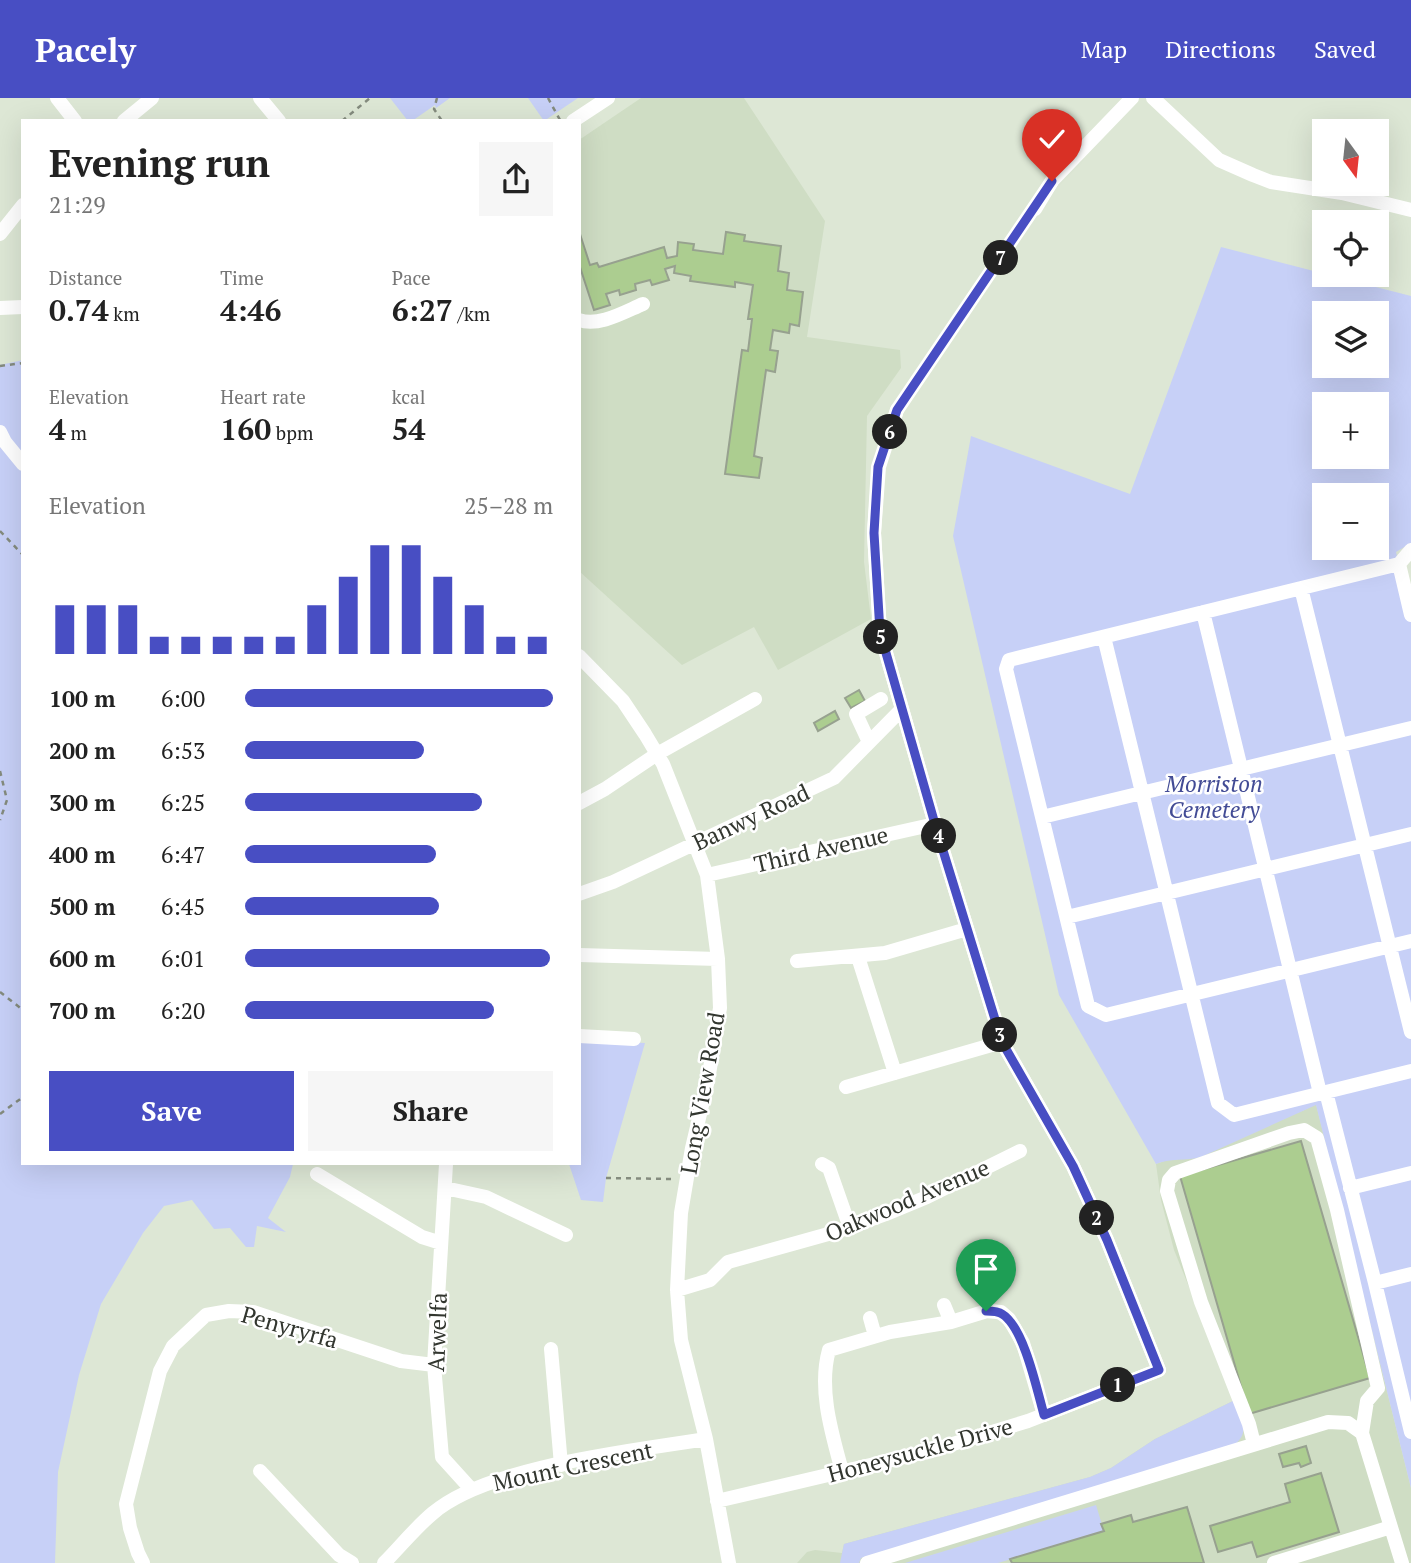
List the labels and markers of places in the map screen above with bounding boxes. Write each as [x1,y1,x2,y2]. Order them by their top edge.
pin [1022,109,1082,181]
pin: 7 [984,240,1018,276]
pin: 6 [872,414,908,450]
pin: 5 [864,620,898,654]
pin: 4 [922,818,956,854]
pin: 3 [982,1018,1018,1052]
pin: 2 [1080,1200,1114,1236]
pin [956,1239,1016,1311]
pin: 1 [1100,1368,1136,1402]

